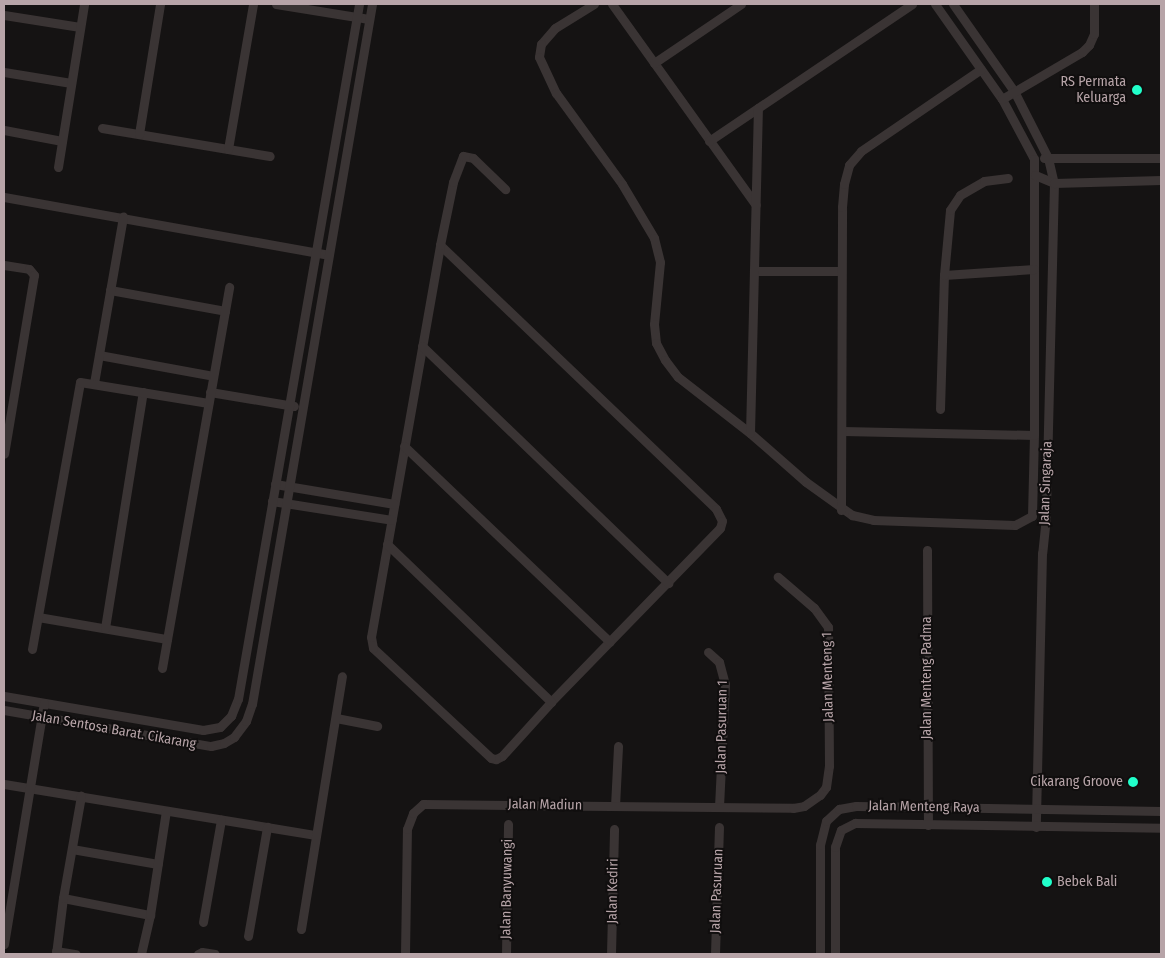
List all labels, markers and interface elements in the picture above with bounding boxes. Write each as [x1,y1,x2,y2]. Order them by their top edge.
place label: RS Permata Keluarga [1061,74,1126,106]
marker: RS Permata Keluarga [1130,83,1144,97]
street label: Jalan Singaraja [1036,441,1056,525]
street label: Jalan Menteng Padma [919,616,935,740]
street label: Jalan Menteng 1 [819,632,837,722]
street label: Jalan Pasuruan 1 [713,680,731,774]
street label: Jalan Sentosa Barat. Cikarang [31,707,197,753]
place label: Cikarang Groove [1030,774,1123,790]
marker: Cikarang Groove [1127,776,1139,788]
street label: Jalan Madiun [508,796,582,814]
street label: Jalan Menteng Raya [868,798,980,816]
street label: Jalan Banyuwangi [498,839,516,939]
street label: Jalan Pasuruan [707,848,727,934]
street label: Jalan Kediri [604,858,622,924]
place label: Bebek Bali [1057,874,1117,890]
marker: Bebek Bali [1041,876,1053,888]

